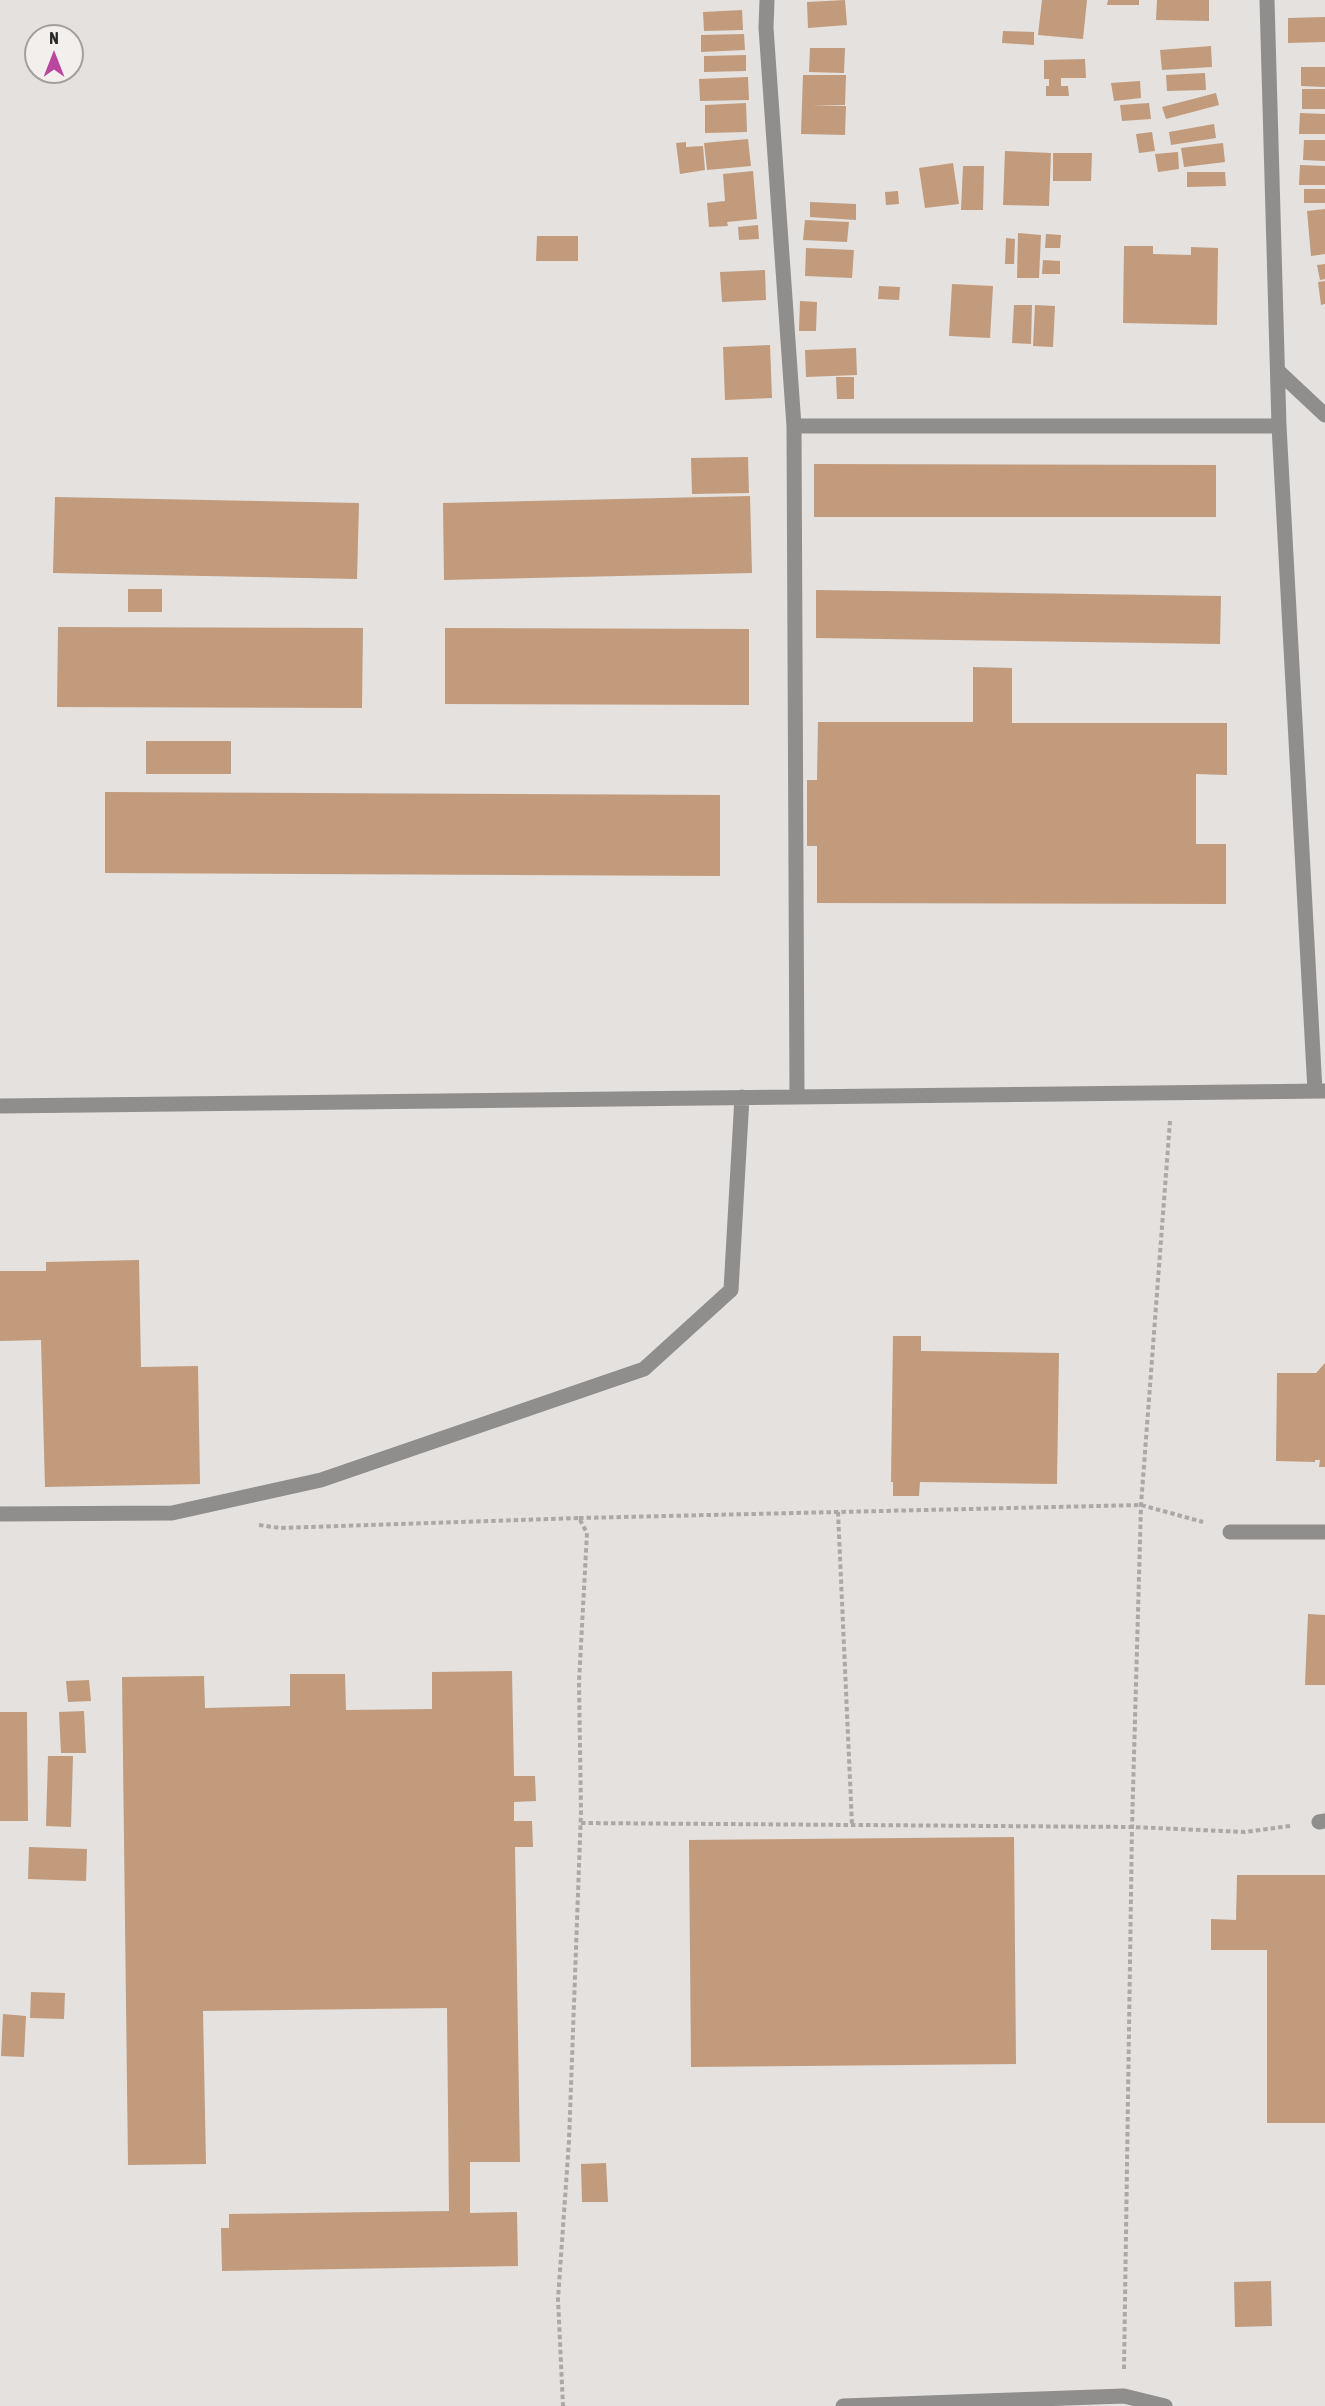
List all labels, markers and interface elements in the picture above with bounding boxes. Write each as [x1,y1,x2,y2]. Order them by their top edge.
north arrow [24,24,84,84]
text: N [49,29,59,47]

